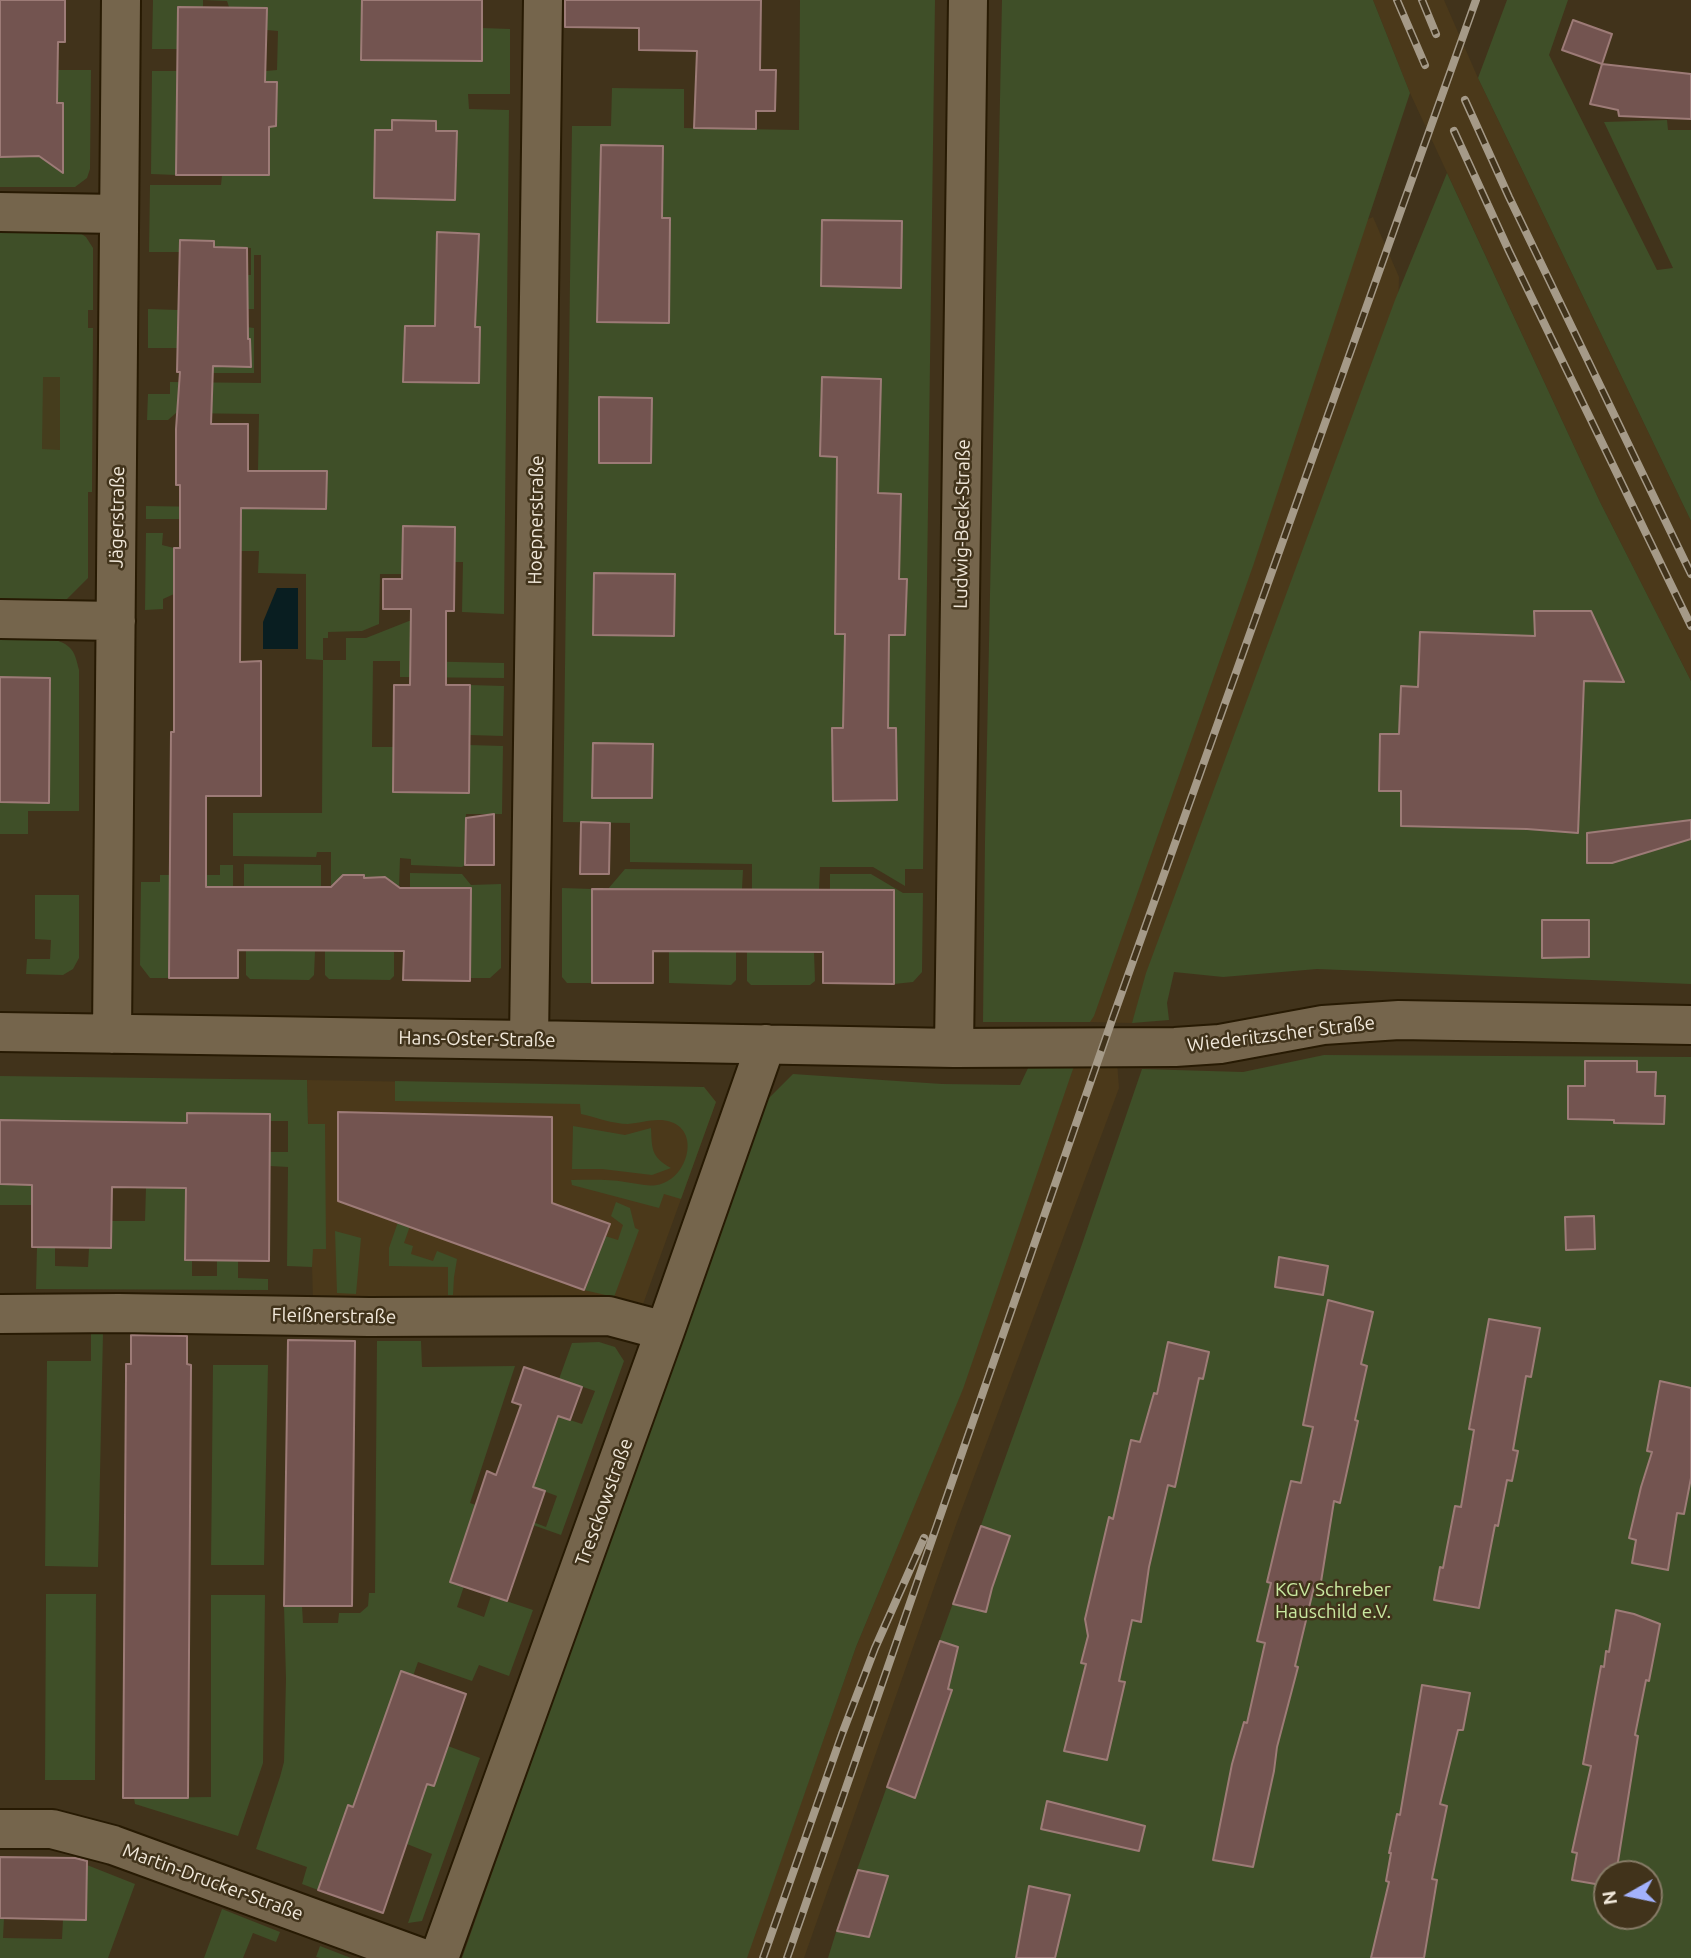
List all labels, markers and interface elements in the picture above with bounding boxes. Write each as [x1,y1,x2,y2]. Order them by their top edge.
street label: Ludwig-Beck-Straße [949,439,975,609]
street label: Hoepnerstraße [523,455,549,585]
street label: Jägerstraße [105,466,129,568]
street label: Wiederitzscher Straße [1186,1011,1376,1057]
street label: Hans-Oster-Straße [398,1026,556,1052]
street label: Fleißnerstraße [271,1304,397,1328]
street label: Tresckowstraße [570,1435,638,1569]
park label: KGV Schreber Hauschild e.V. [1275,1579,1391,1623]
street label: Martin-Drucker-Straße [120,1839,306,1925]
north arrow [1593,1860,1663,1930]
text: N [1597,1889,1621,1907]

